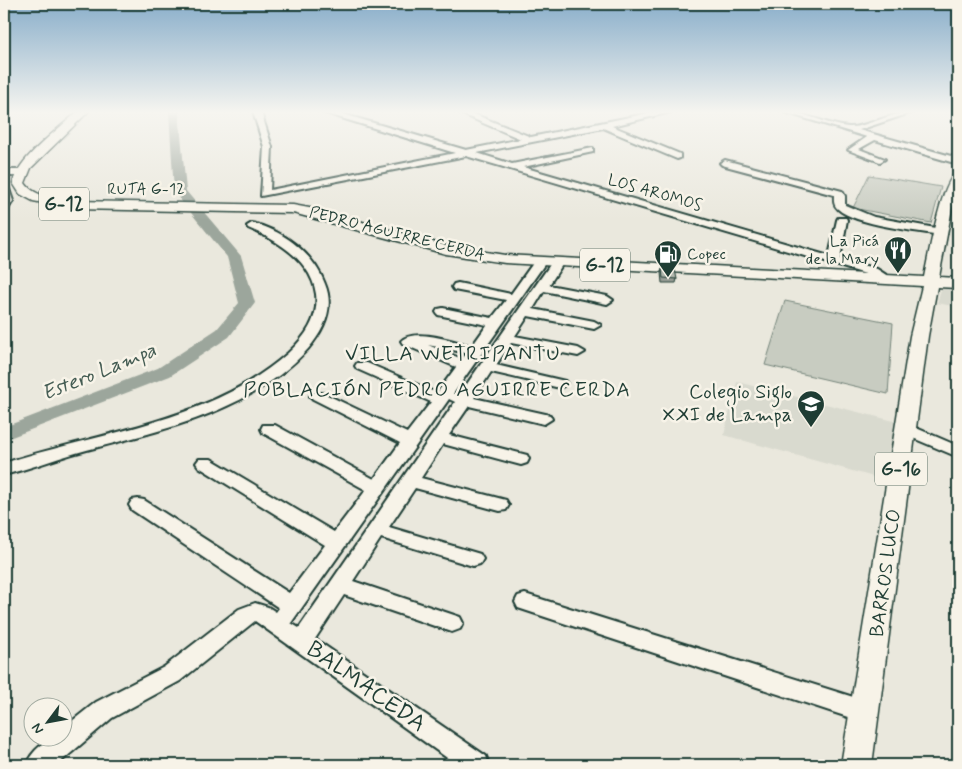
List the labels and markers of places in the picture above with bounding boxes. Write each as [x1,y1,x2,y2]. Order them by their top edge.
place label: La Picá de la Mary [806,231,879,270]
restaurant icon: La Picá de la Mary [883,235,913,274]
fuel station icon: Copec [653,239,683,278]
place label: Copec [687,244,726,265]
place label: Colegio Siglo XXI de Lampa [663,379,792,429]
school or university icon: Colegio Siglo XXI de Lampa [796,389,826,428]

